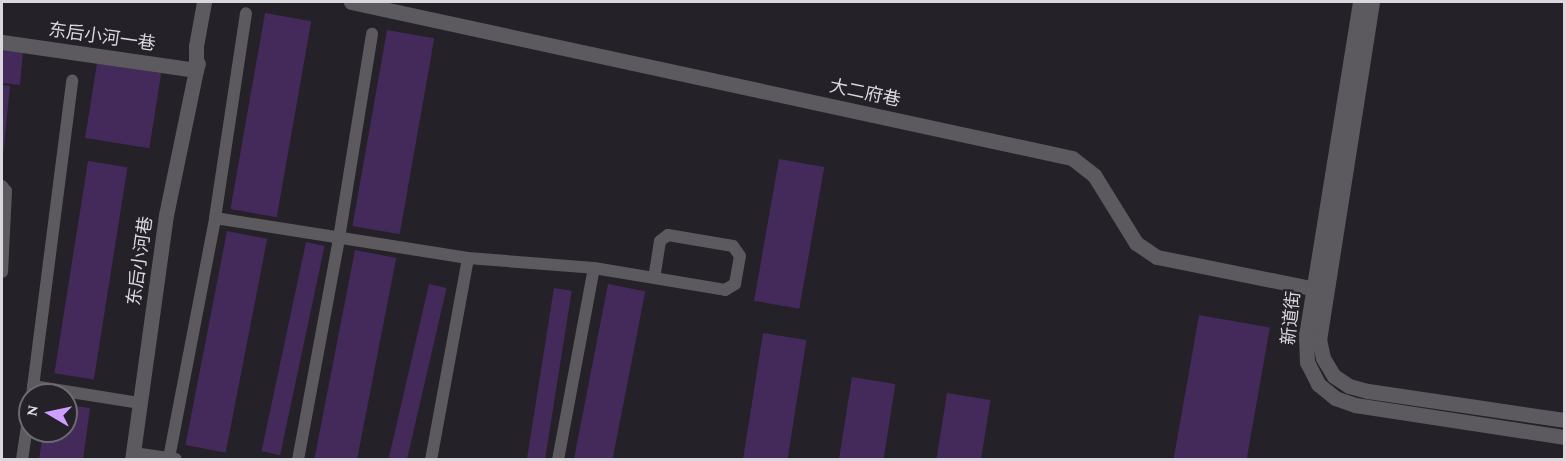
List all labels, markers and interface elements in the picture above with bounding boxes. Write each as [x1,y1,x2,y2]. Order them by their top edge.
street label: 东后小河一巷 [47,19,157,55]
street label: 大二府巷 [828,75,902,111]
street label: 东后小河巷 [123,215,157,307]
street label: 新道街 [1277,290,1305,346]
north arrow [18,383,78,443]
text: N [22,404,41,417]

